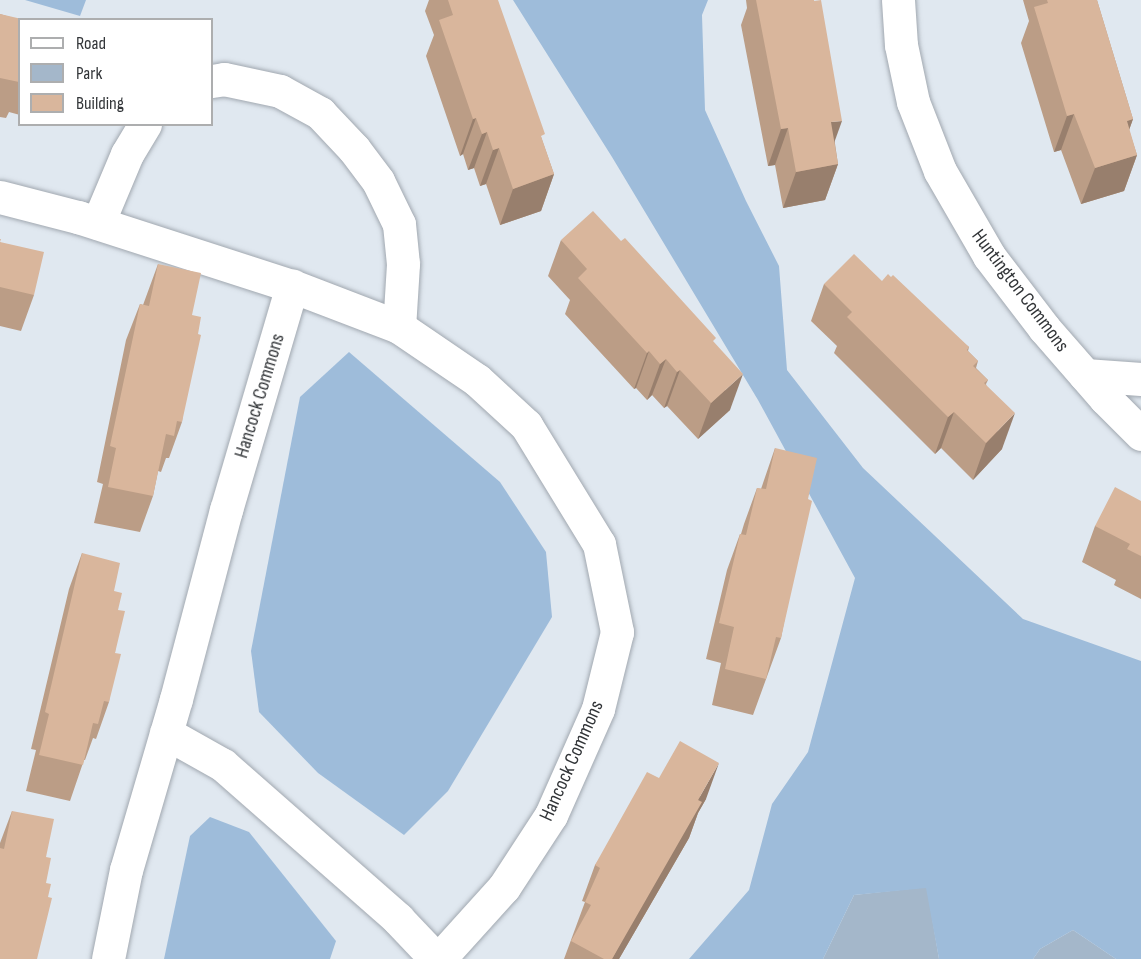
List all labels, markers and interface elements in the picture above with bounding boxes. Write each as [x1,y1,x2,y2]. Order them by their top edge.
legend [18,18,213,126]
text: Road [76,33,106,54]
text: Park [76,63,102,84]
text: Building [76,93,124,114]
street label: Huntington Commons [966,225,1074,357]
street label: Hancock Commons [230,331,290,461]
street label: Hancock Commons [535,697,609,825]

